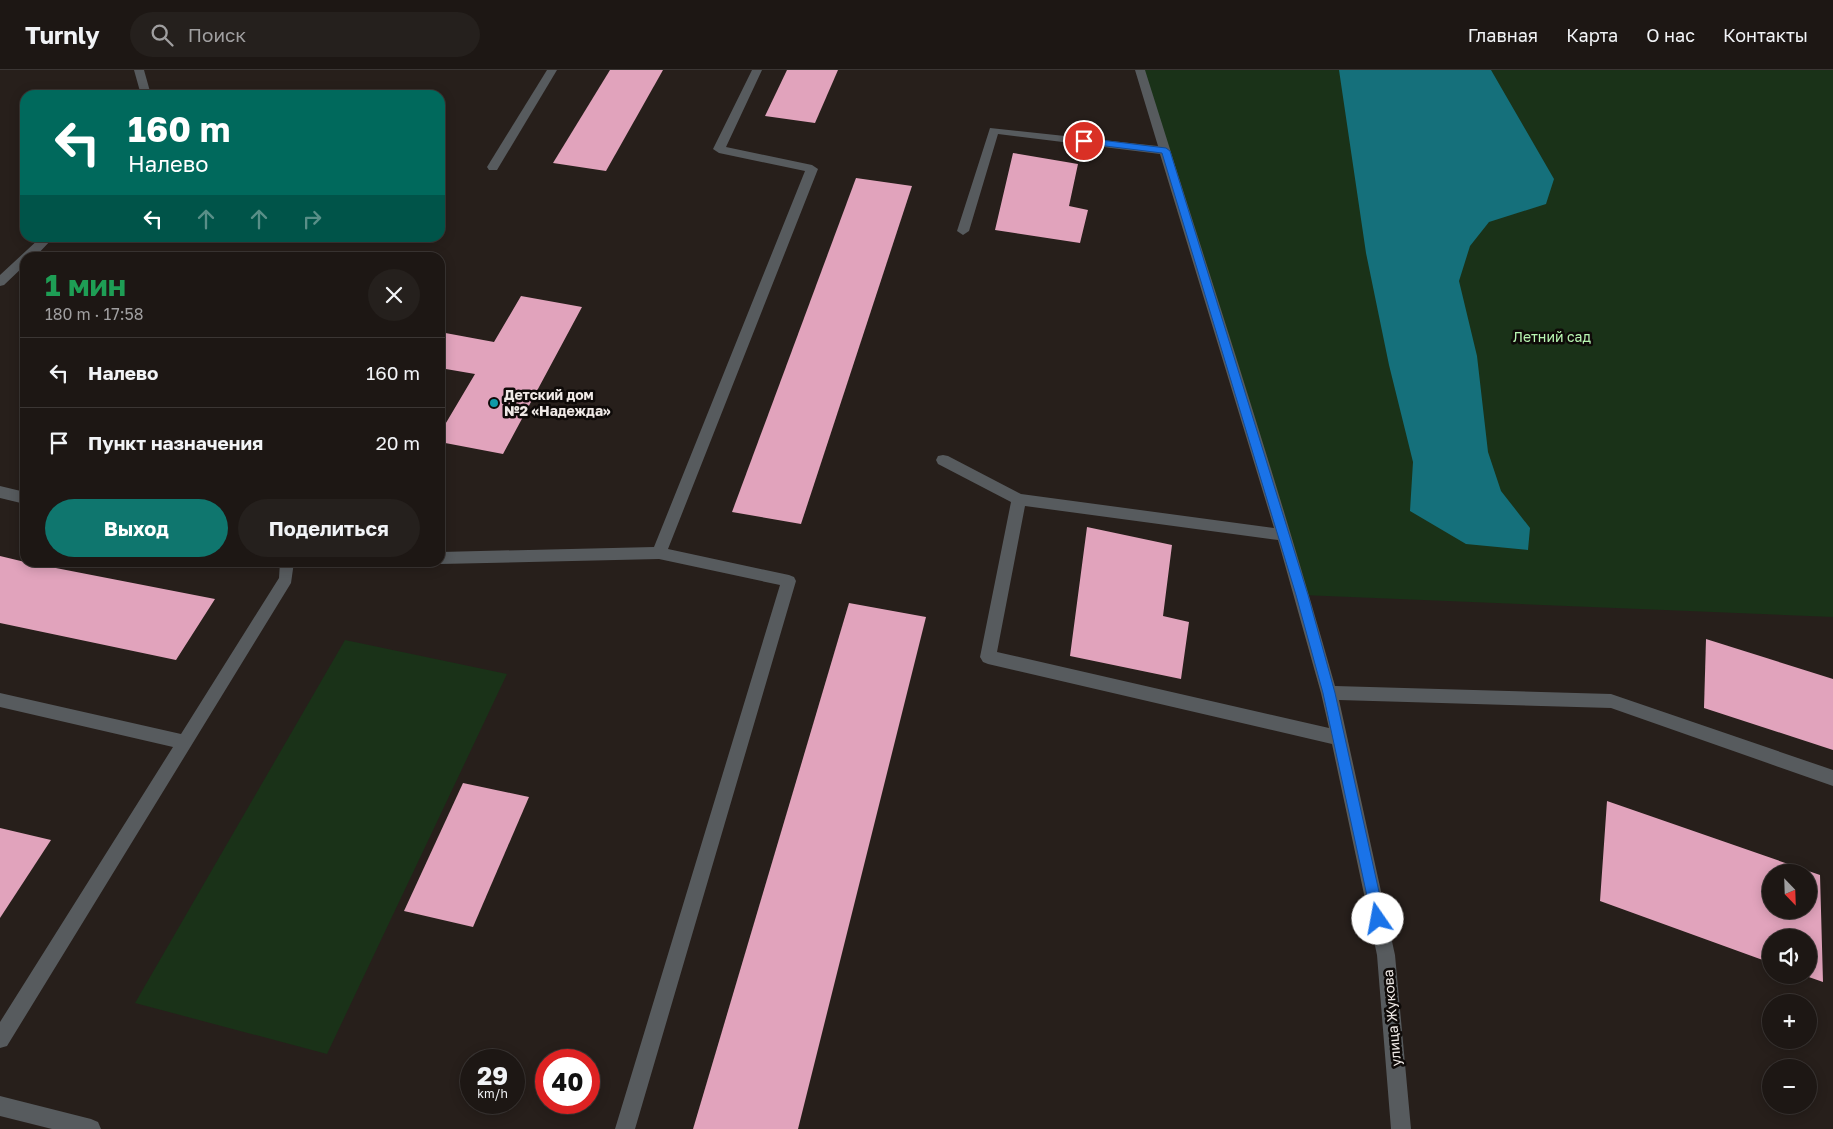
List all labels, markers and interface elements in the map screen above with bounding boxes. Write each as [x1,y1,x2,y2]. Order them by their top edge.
search box [130,12,480,57]
text: Turnly [25,20,100,49]
icon: search [148,21,176,49]
text: Поиск [188,23,246,46]
text: Главная [1468,24,1538,46]
text: Карта [1566,24,1618,46]
text: О нас [1646,24,1695,46]
text: Контакты [1723,24,1808,46]
text: 160 m [128,108,230,150]
icon: left [45,110,110,175]
pin [1063,120,1105,162]
icon: arrive [1070,127,1098,155]
text: Налево [128,150,208,177]
icon: left [139,205,167,233]
icon: ahead [192,205,220,233]
icon: ahead [245,205,273,233]
icon: right [298,205,326,233]
text: 1 мин [45,267,126,303]
button: close [368,269,420,321]
text: 180 m · 17:58 [45,304,143,324]
park label: Летний сад [1513,328,1592,345]
icon: left [45,359,73,387]
text: Налево [88,361,158,384]
text: 160 m [366,361,420,384]
place label: Детский дом №2 «Надежда» [504,386,611,419]
marker: Детский дом №2 «Надежда» [488,397,500,409]
icon: arrive [45,429,73,457]
text: Пункт назначения [88,431,263,454]
text: 20 m [376,431,420,454]
button: Выход [45,499,228,557]
button: Поделиться [238,499,420,557]
north arrow [1762,864,1818,919]
map controls [1762,864,1817,1114]
position arrow [1351,892,1403,944]
button: sound [1762,929,1817,984]
street label: улица Жукова [1379,969,1404,1067]
button: + [1762,994,1817,1049]
speed limit sign: 40 [535,1049,600,1114]
button: − [1762,1059,1817,1114]
text: 29 [477,1060,508,1091]
text: km/h [477,1086,508,1101]

